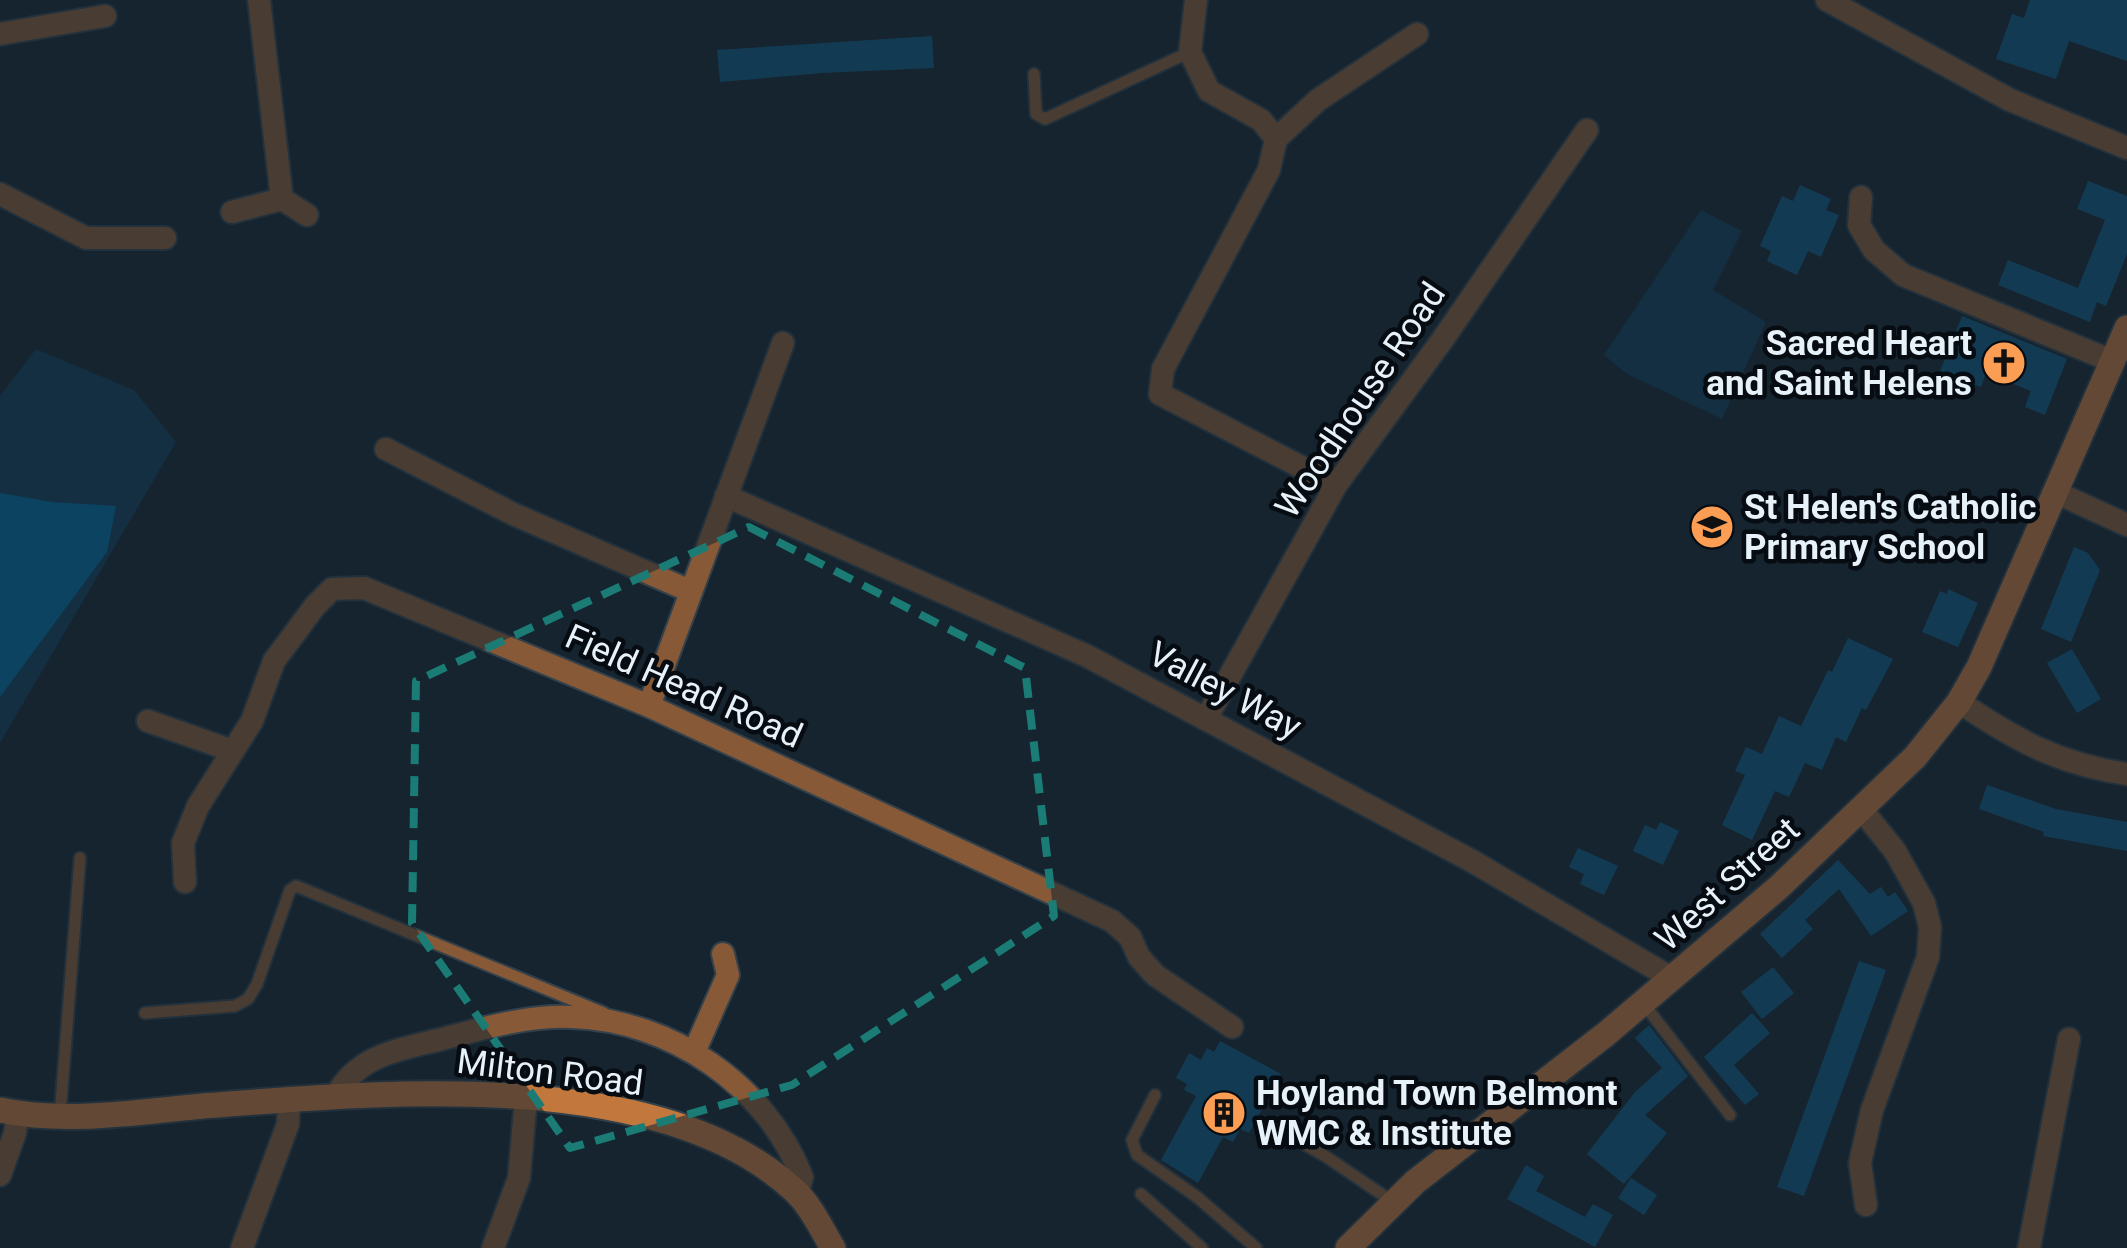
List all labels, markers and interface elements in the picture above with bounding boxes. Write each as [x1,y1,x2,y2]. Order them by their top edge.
street label: Woodhouse Road [1267,275,1454,525]
place label: Sacred Heart and Saint Helens [1706,323,1972,404]
church icon: Sacred Heart and Saint Helens [1981,340,2027,386]
place label: St Helen's Catholic Primary School [1744,487,2036,568]
school or university icon: St Helen's Catholic Primary School [1689,504,1735,550]
street label: Field Head Road [559,616,808,757]
street label: Valley Way [1141,633,1308,748]
street label: West Street [1647,809,1808,960]
street label: Milton Road [455,1041,645,1104]
place label: Hoyland Town Belmont WMC & Institute [1256,1073,1618,1154]
building icon: Hoyland Town Belmont WMC & Institute [1201,1090,1247,1136]

